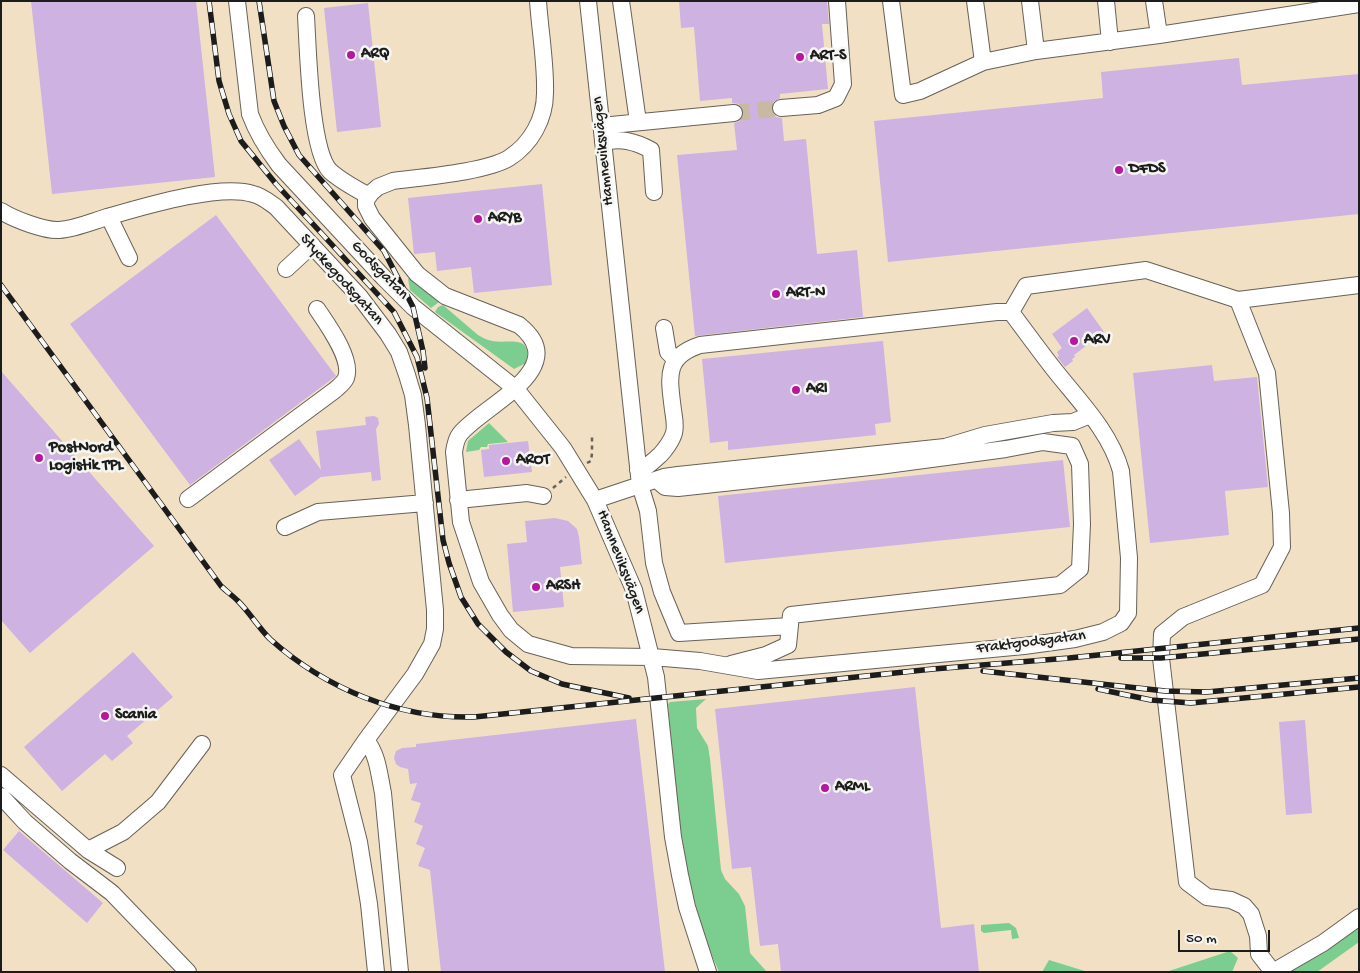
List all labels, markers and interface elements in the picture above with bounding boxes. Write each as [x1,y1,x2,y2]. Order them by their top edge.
place label: ARQ [361,45,390,65]
place label: ART-S [810,47,846,67]
marker: ARQ [345,49,357,61]
marker: ART-S [794,51,806,63]
street label: Hamneviksvägen [589,95,619,207]
place label: DFDS [1129,160,1165,180]
marker: DFDS [1113,164,1125,176]
place label: ARYB [488,209,521,229]
marker: ARYB [472,213,484,225]
street label: Styckegodsgatan [295,230,387,330]
street label: Godsgatan [346,237,412,305]
place label: ART-N [786,284,825,304]
marker: ART-N [770,288,782,300]
place label: ARV [1084,331,1111,351]
marker: ARV [1068,335,1080,347]
place label: ARI [806,380,828,400]
marker: ARI [790,384,802,396]
place label: PostNord Logistik TPL [49,439,123,477]
place label: AROT [516,451,550,471]
marker: PostNord Logistik TPL [33,452,45,464]
marker: AROT [500,455,512,467]
street label: Hamneviksvägen [591,507,649,617]
place label: ARSH [546,577,580,597]
marker: ARSH [530,581,542,593]
street label: Fraktgodsgatan [975,627,1087,659]
place label: Scania [115,706,157,726]
marker: Scania [99,710,111,722]
place label: ARML [835,778,870,798]
marker: ARML [819,782,831,794]
scale bar [1180,920,1272,952]
text: 50 m [1186,930,1217,948]

